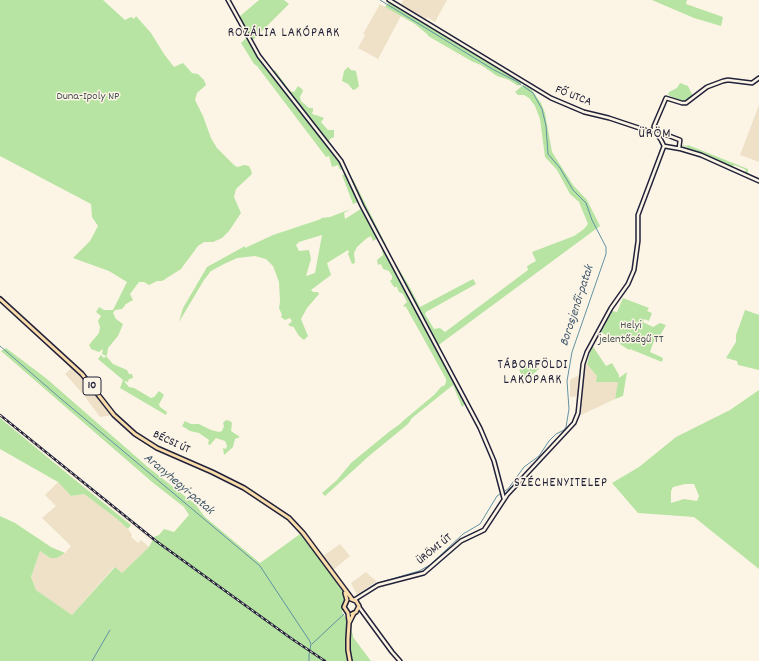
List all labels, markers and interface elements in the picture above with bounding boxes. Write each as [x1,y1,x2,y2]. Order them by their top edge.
district label: ROZÁLIA LAKÓPARK [228,26,340,42]
street label: FŐ UTCA [553,84,593,110]
park label: Duna-Ipoly NP [56,90,120,104]
district label: ÜRÖM [639,127,671,143]
water label: Borosjenői-patak [558,264,598,348]
park label: Helyi jelentőségű TT [599,319,663,347]
district label: TÁBORFÖLDI LAKÓPARK [498,358,568,389]
road number: 10 [83,377,101,395]
street label: BÉCSI ÚT [150,428,192,458]
water label: Aranyhegyi-patak [140,451,216,519]
district label: SZÉCHENYITELEP [514,476,608,492]
street label: ÜRÖMI ÚT [414,531,456,569]

